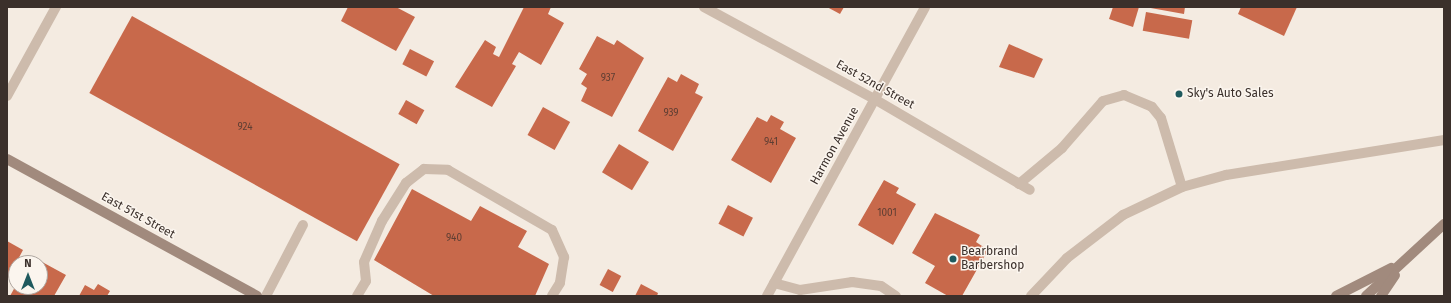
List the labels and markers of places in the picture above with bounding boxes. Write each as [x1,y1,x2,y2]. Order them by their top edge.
place label: Sky's Auto Sales [1187,87,1274,101]
marker: Sky's Auto Sales [1174,89,1184,99]
place label: Bearbrand Barbershop [961,245,1024,273]
marker: Bearbrand Barbershop [948,254,958,264]

